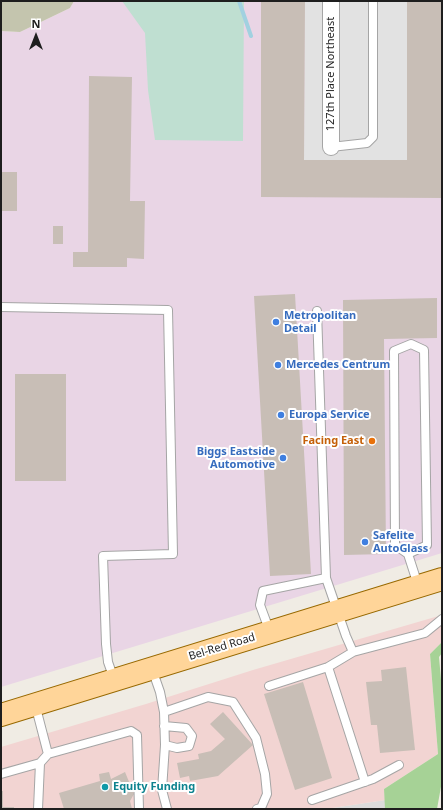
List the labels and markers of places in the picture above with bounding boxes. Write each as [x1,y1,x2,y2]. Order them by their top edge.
place label: Metropolitan Detail [284,309,356,335]
marker: Metropolitan Detail [271,317,281,327]
place label: Mercedes Centrum [286,358,390,372]
marker: Mercedes Centrum [273,360,283,370]
place label: Europa Service [289,408,370,422]
marker: Europa Service [276,410,286,420]
place label: Facing East [302,434,364,448]
marker: Facing East [367,436,377,446]
place label: Biggs Eastside Automotive [197,445,275,471]
marker: Biggs Eastside Automotive [278,453,288,463]
place label: Safelite AutoGlass [373,529,428,555]
marker: Safelite AutoGlass [360,537,370,547]
place label: Equity Funding [113,780,195,794]
marker: Equity Funding [100,782,110,792]

